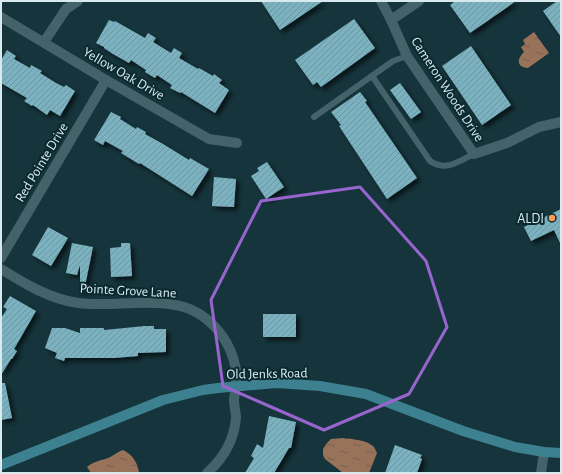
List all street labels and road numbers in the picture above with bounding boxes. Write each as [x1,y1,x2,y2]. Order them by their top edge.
street label: Cameron Woods Drive [408,35,486,144]
street label: Yellow Oak Drive [80,45,167,103]
street label: Red Pointe Drive [13,120,71,205]
street label: Pointe Grove Lane [79,281,177,301]
street label: Old Jenks Road [226,366,308,382]

